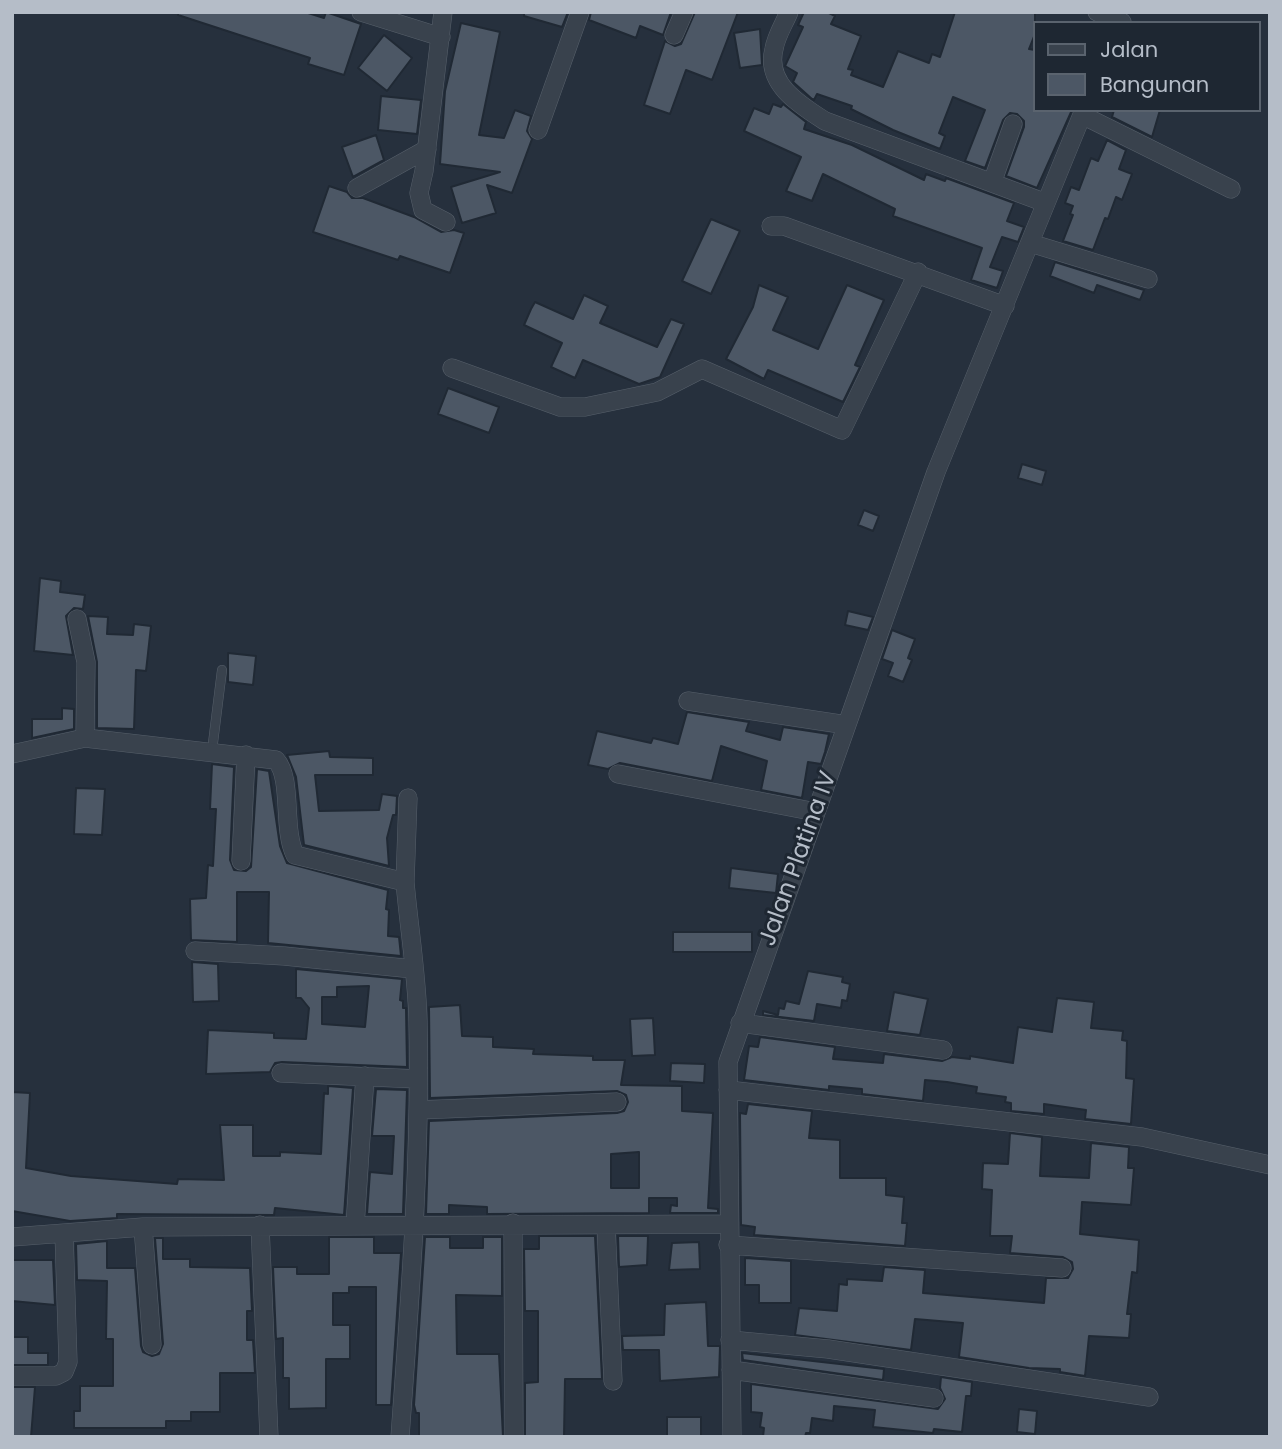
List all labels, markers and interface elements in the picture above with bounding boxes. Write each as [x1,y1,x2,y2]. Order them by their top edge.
legend [1034,21,1261,112]
text: Jalan [1100,35,1158,64]
text: Bangunan [1100,70,1209,99]
street label: Jalan Platina IV [754,768,844,950]

